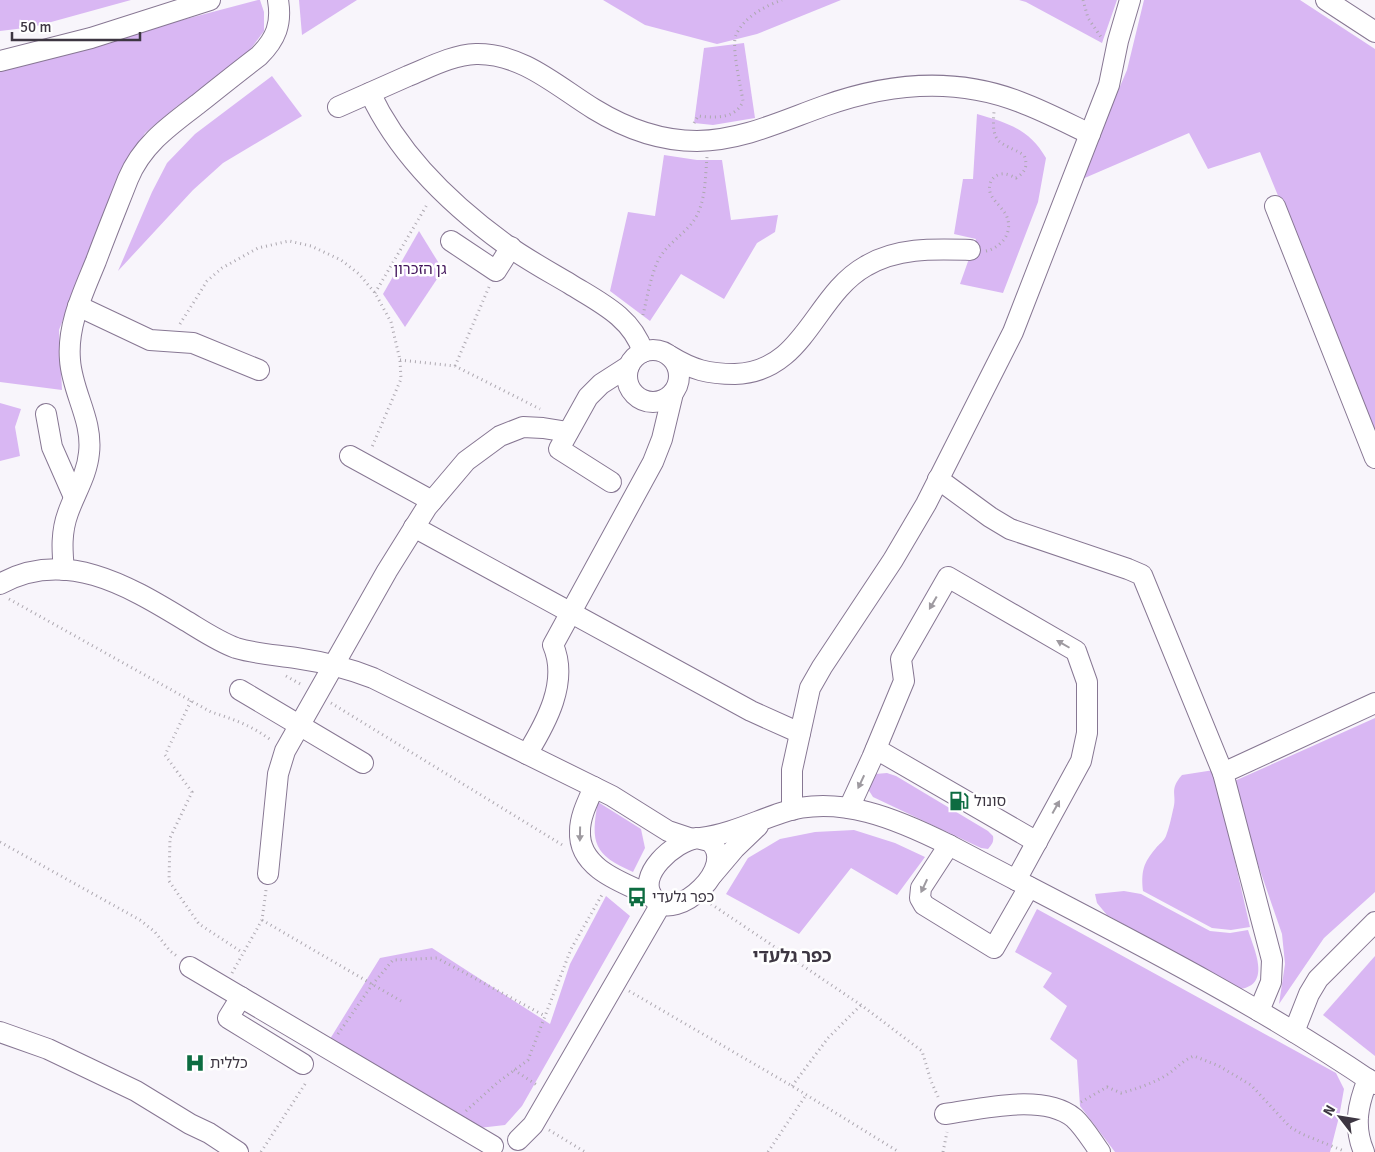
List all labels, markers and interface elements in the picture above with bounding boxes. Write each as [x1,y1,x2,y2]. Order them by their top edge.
scale bar [12,10,140,42]
text: 50 m [20,18,51,36]
park label: גן הזכרון [393,260,447,278]
one-way arrow [929,595,937,610]
one-way arrow [1056,639,1069,648]
one-way arrow [857,775,865,789]
fuel station icon: סונול [948,790,970,812]
place label: סונול [974,792,1006,810]
one-way arrow [1052,799,1060,814]
one-way arrow [576,826,584,842]
one-way arrow [919,879,927,893]
bus stop icon: כפר גלעדי [626,886,648,908]
place label: כפר גלעדי [652,888,714,906]
district label: כפר גלעדי [753,945,831,967]
hospital icon: כללית [184,1052,206,1074]
place label: כללית [210,1054,248,1072]
north arrow [1315,1092,1365,1142]
text: N [1319,1102,1339,1119]

